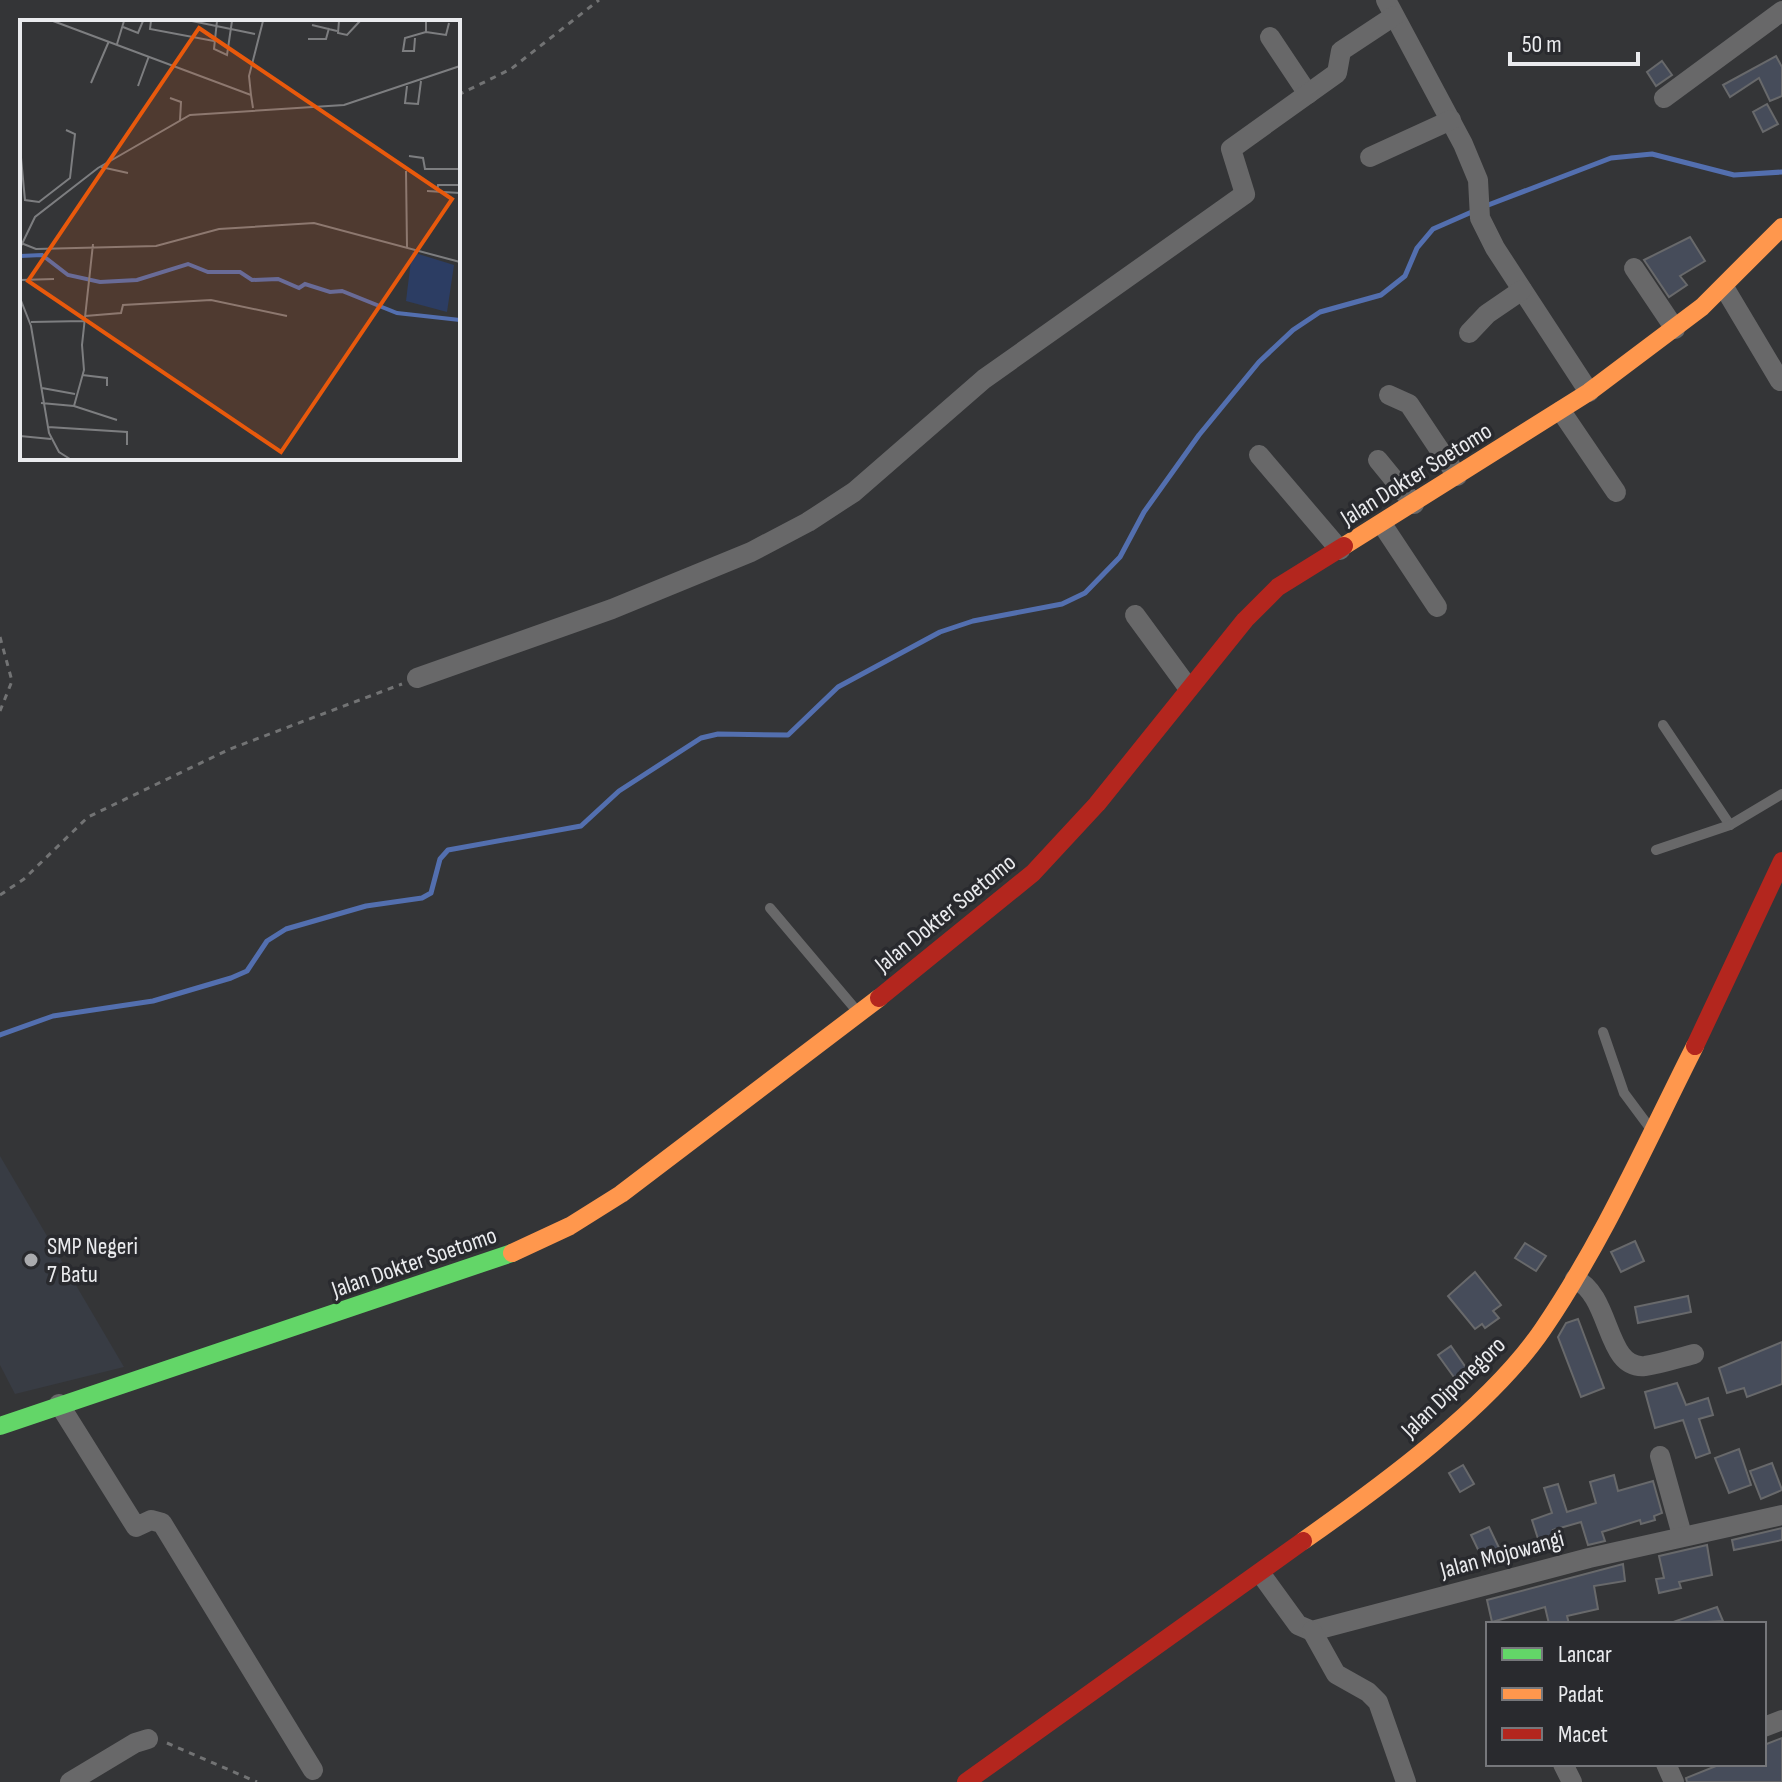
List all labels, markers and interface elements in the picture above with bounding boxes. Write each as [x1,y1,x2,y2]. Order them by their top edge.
scale bar [1510,16,1638,66]
inset map [20,20,460,460]
text: 50 m [1522,30,1562,59]
street label: Jalan Dokter Soetomo [1335,416,1497,533]
street label: Jalan Dokter Soetomo [868,848,1022,980]
street label: Jalan Dokter Soetomo [327,1221,501,1305]
place label: SMP Negeri 7 Batu [47,1232,138,1289]
marker: SMP Negeri 7 Batu [22,1251,40,1269]
street label: Jalan Diponegoro [1394,1330,1512,1445]
street label: Jalan Mojowangi [1436,1524,1567,1585]
legend [1486,1622,1766,1766]
text: Lancar [1558,1640,1612,1669]
text: Padat [1558,1680,1604,1709]
text: Macet [1558,1720,1608,1749]

